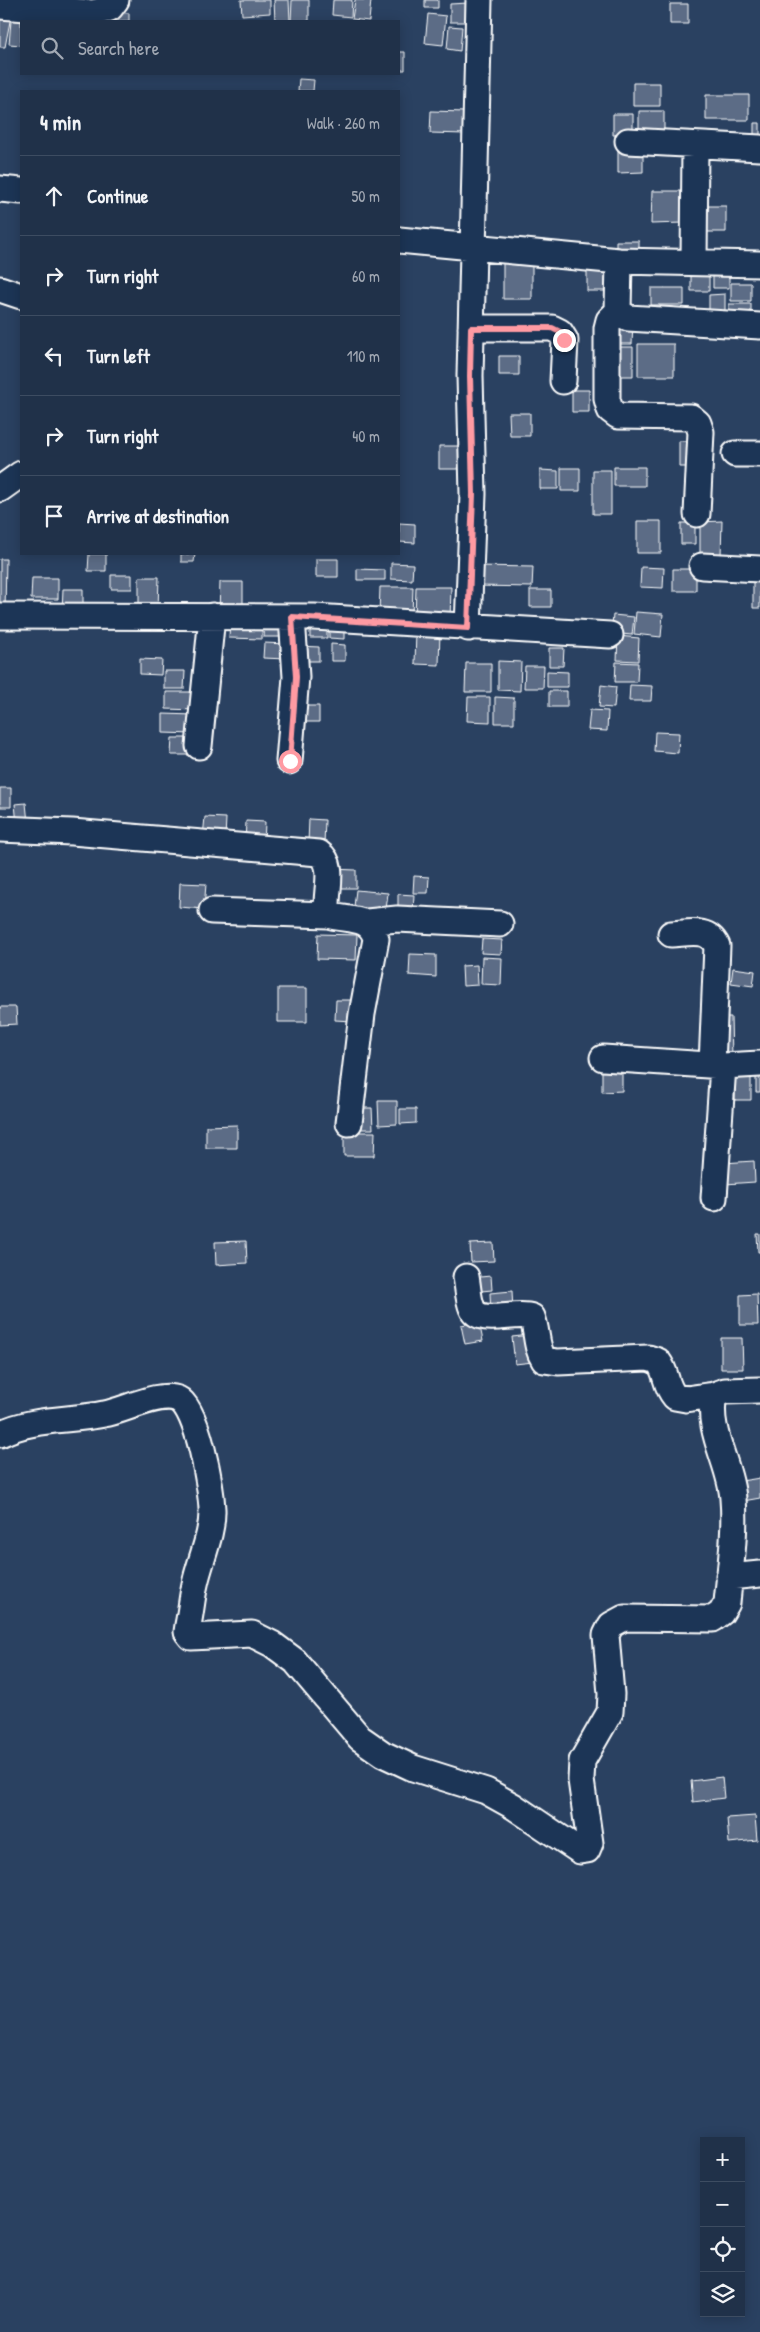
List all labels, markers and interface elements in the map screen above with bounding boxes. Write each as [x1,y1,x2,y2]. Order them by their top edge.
search box [20,20,400,75]
icon: search [38,34,66,62]
text: Search here [78,35,159,61]
text: 4 min [40,108,81,137]
text: Walk · 260 m [307,112,380,134]
icon: ahead [40,182,68,210]
text: Continue [87,183,148,209]
text: 50 m [352,185,380,207]
icon: right [40,262,68,290]
text: Turn right [87,263,158,289]
text: 60 m [352,265,380,287]
route end [553,329,576,352]
icon: left [40,342,68,370]
text: Turn left [87,343,150,369]
text: 110 m [347,345,380,367]
icon: right [40,422,68,450]
text: Turn right [87,423,158,449]
text: 40 m [352,425,380,447]
icon: arrive [40,502,68,530]
text: Arrive at destination [87,503,229,529]
route start [279,750,302,773]
map controls [700,2137,745,2317]
button: + [700,2137,745,2182]
button: − [700,2182,745,2227]
button: locate [700,2227,745,2272]
button: layers [700,2272,745,2317]

